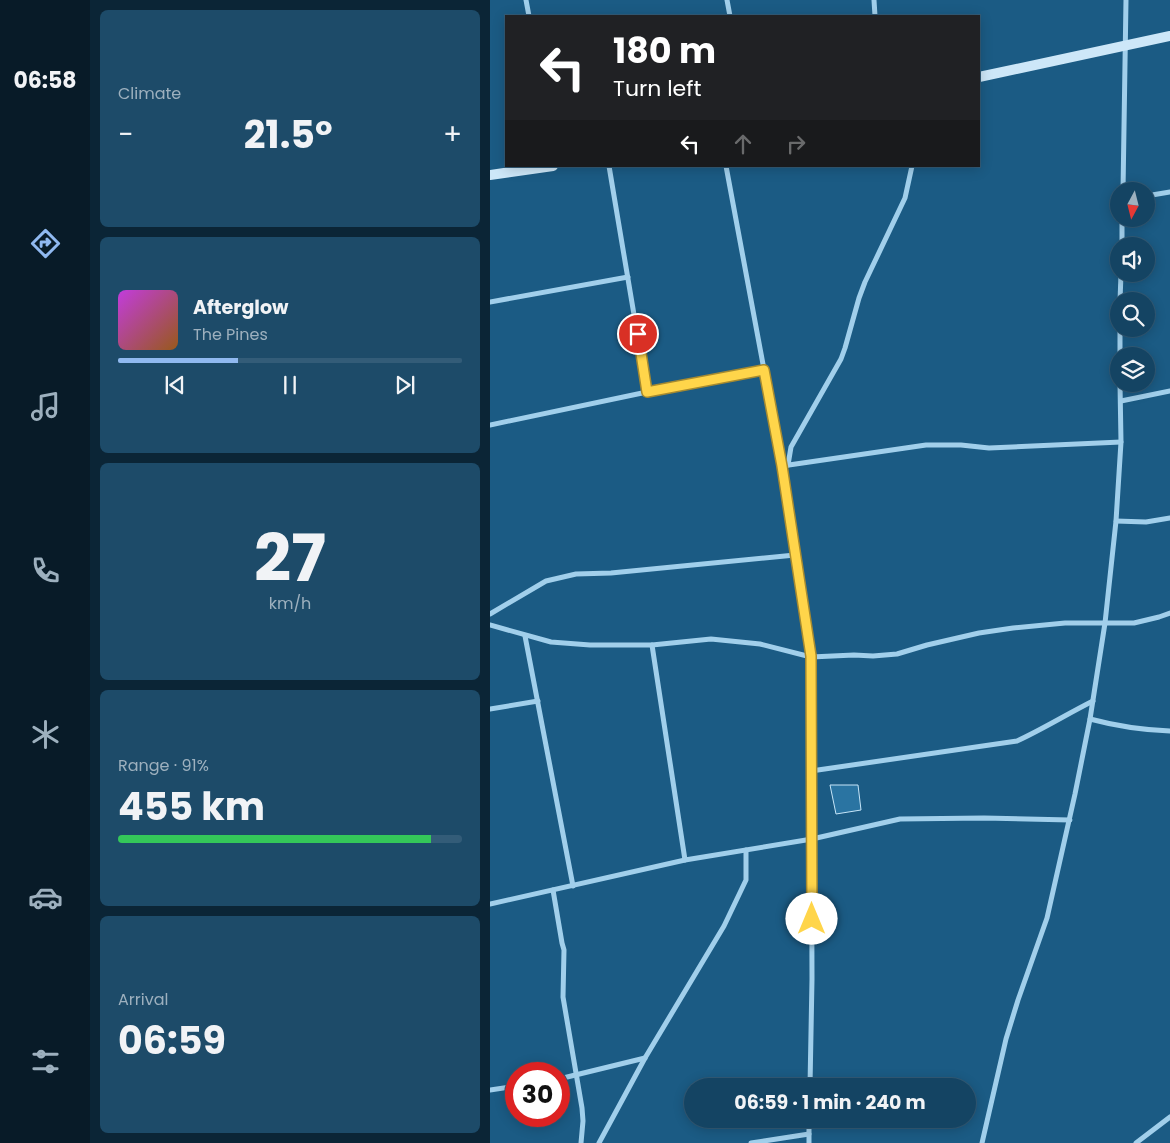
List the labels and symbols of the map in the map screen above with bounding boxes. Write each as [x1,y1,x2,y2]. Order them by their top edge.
north arrow [1110,182,1155,228]
pin [617,313,659,355]
position arrow [785,892,837,944]
speed limit sign: 30 [505,1062,570,1127]

